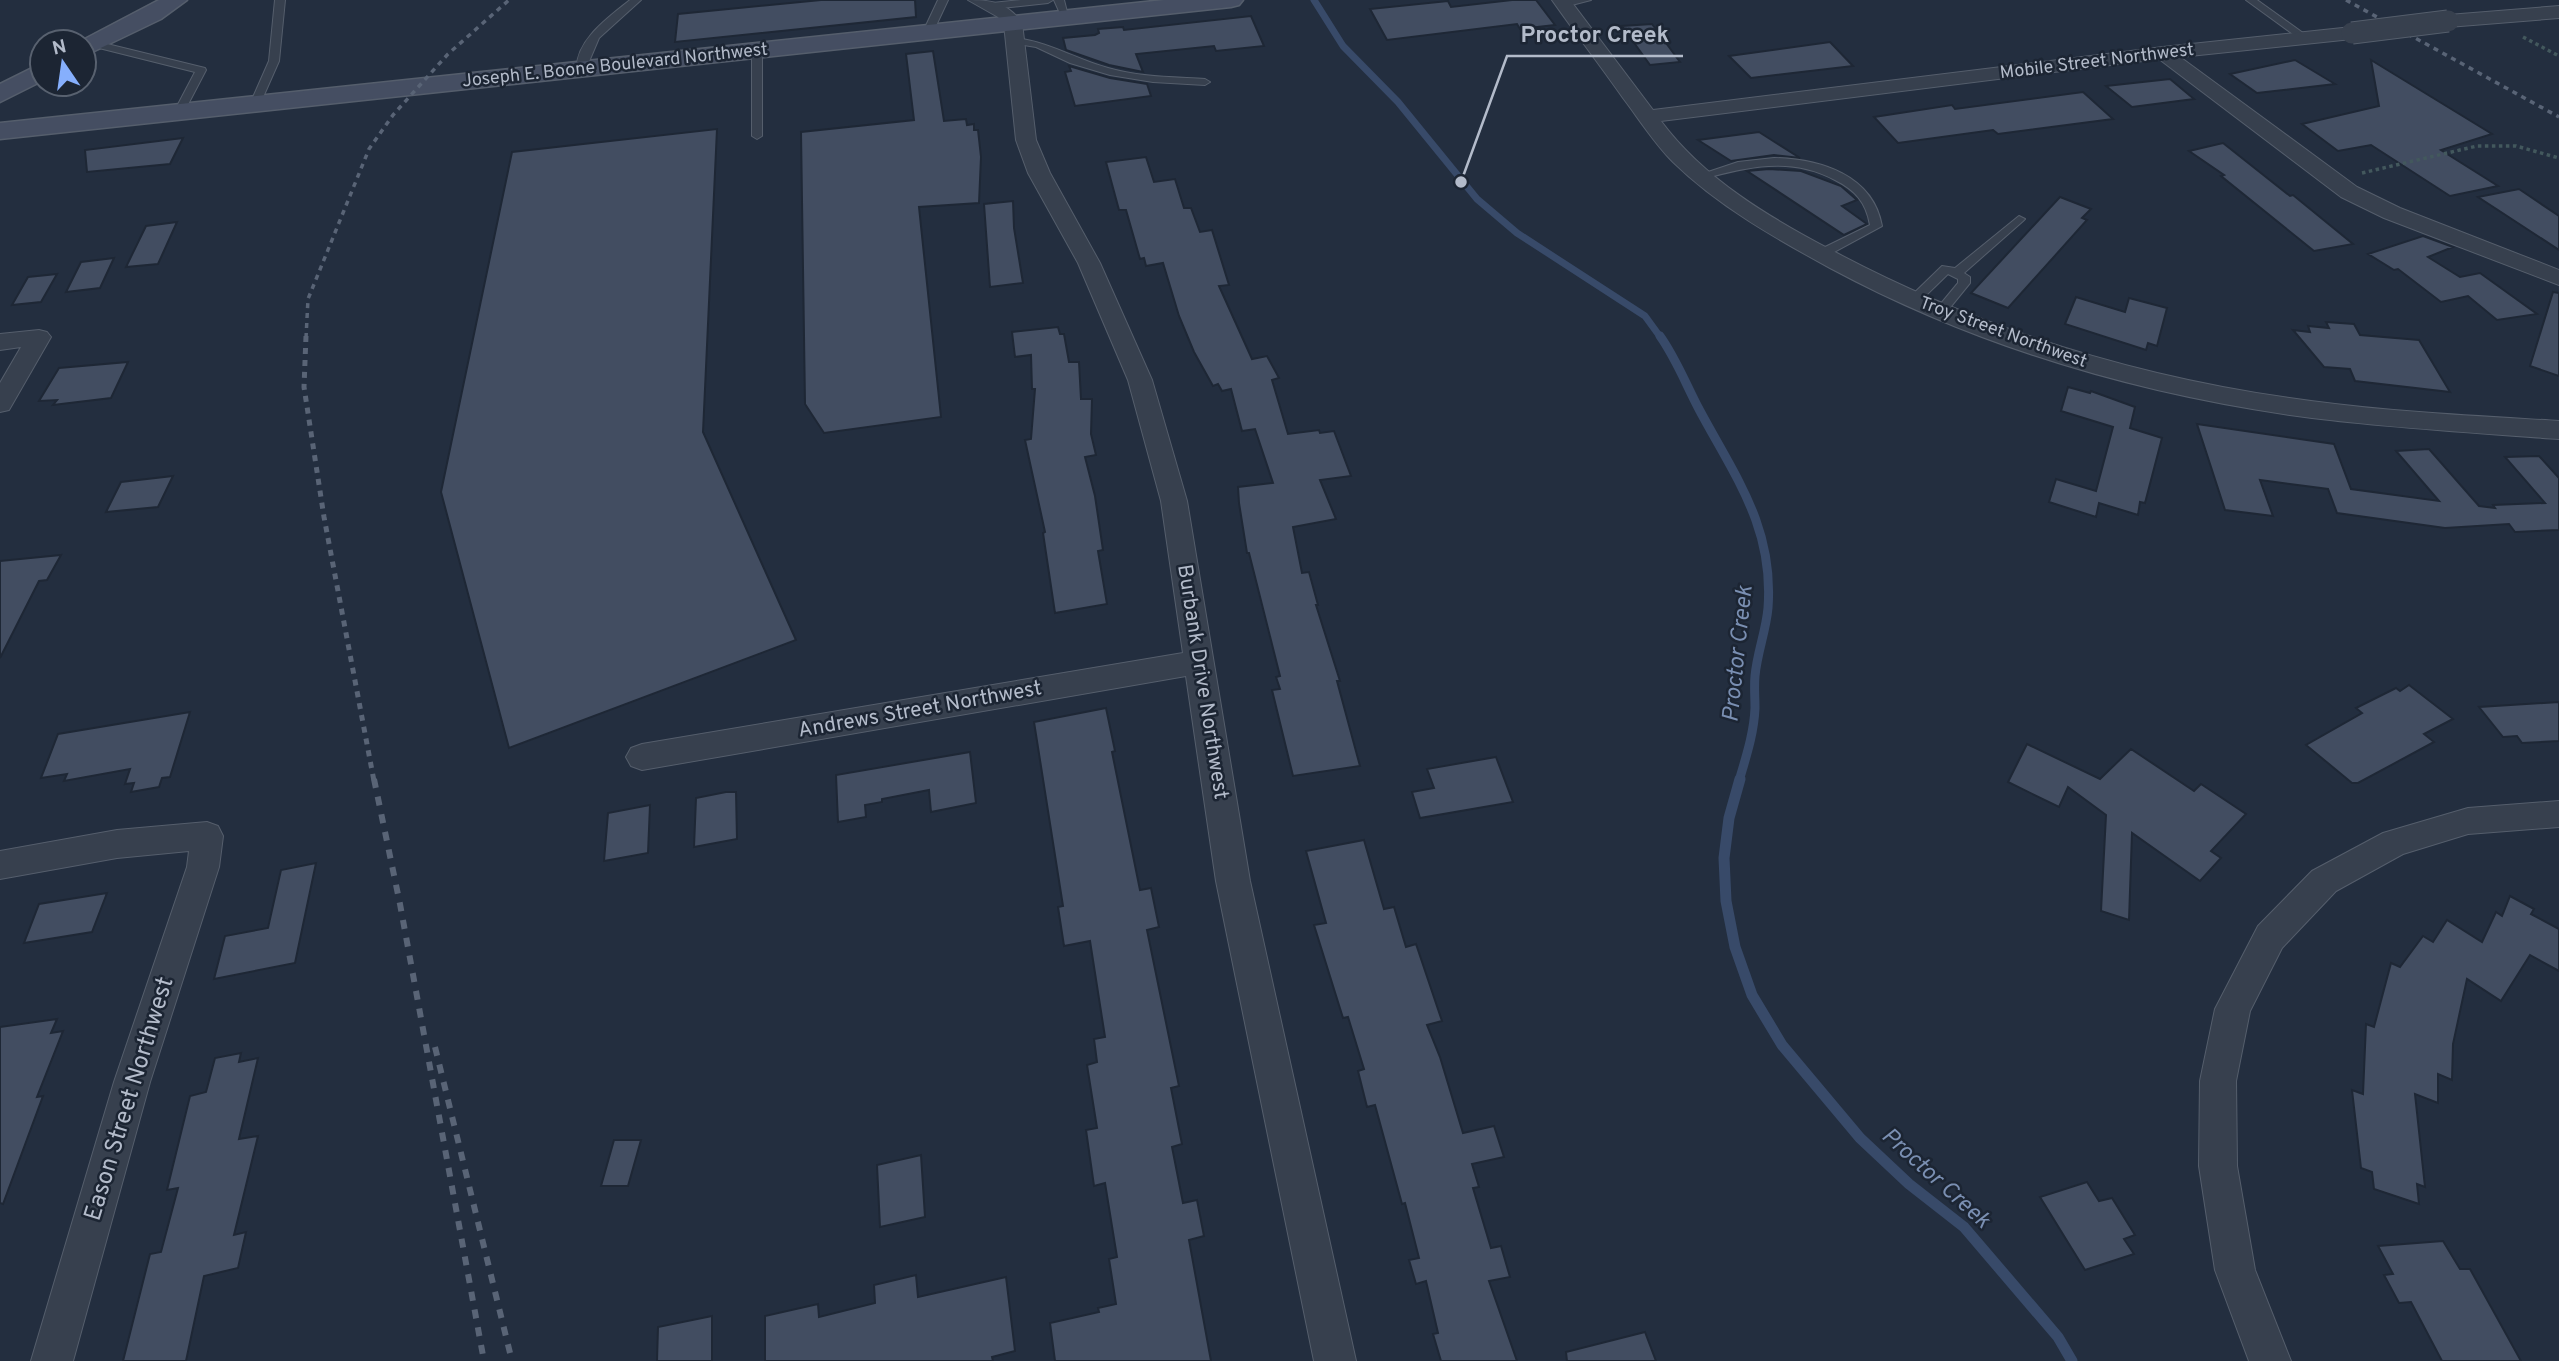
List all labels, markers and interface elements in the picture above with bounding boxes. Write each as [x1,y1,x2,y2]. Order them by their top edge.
callout: Proctor Creek [1507,12,1683,56]
text: Proctor Creek [1521,22,1670,51]
north arrow [28,28,98,98]
text: N [50,35,69,62]
street label: Joseph E. Boone Boulevard Northwest [461,39,769,93]
street label: Mobile Street Northwest [1999,39,2195,85]
street label: Troy Street Northwest [1916,292,2090,374]
street label: Burbank Drive Northwest [1170,563,1234,801]
water label: Proctor Creek [1717,584,1761,724]
street label: Andrews Street Northwest [796,675,1044,745]
street label: Eason Street Northwest [79,973,181,1225]
water label: Proctor Creek [1874,1122,1996,1236]

